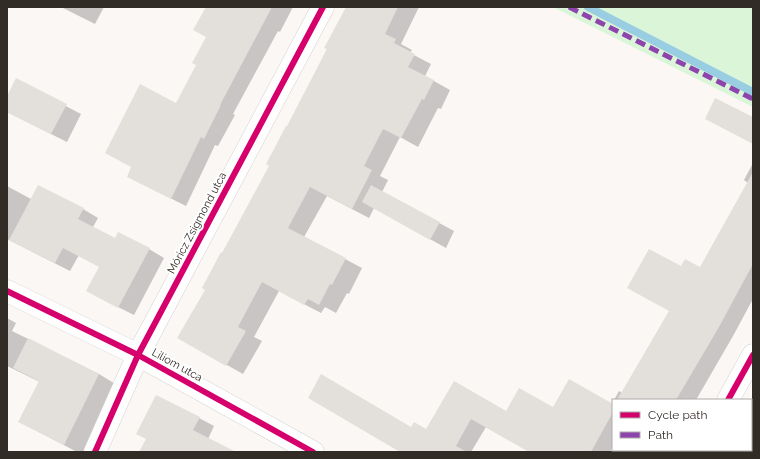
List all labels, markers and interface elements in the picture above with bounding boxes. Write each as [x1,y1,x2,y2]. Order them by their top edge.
street label: Móricz Zsigmond utca [165,170,229,276]
street label: Liliom utca [149,346,205,384]
legend [612,399,752,451]
text: Cycle path [648,408,707,422]
text: Path [648,428,673,442]

